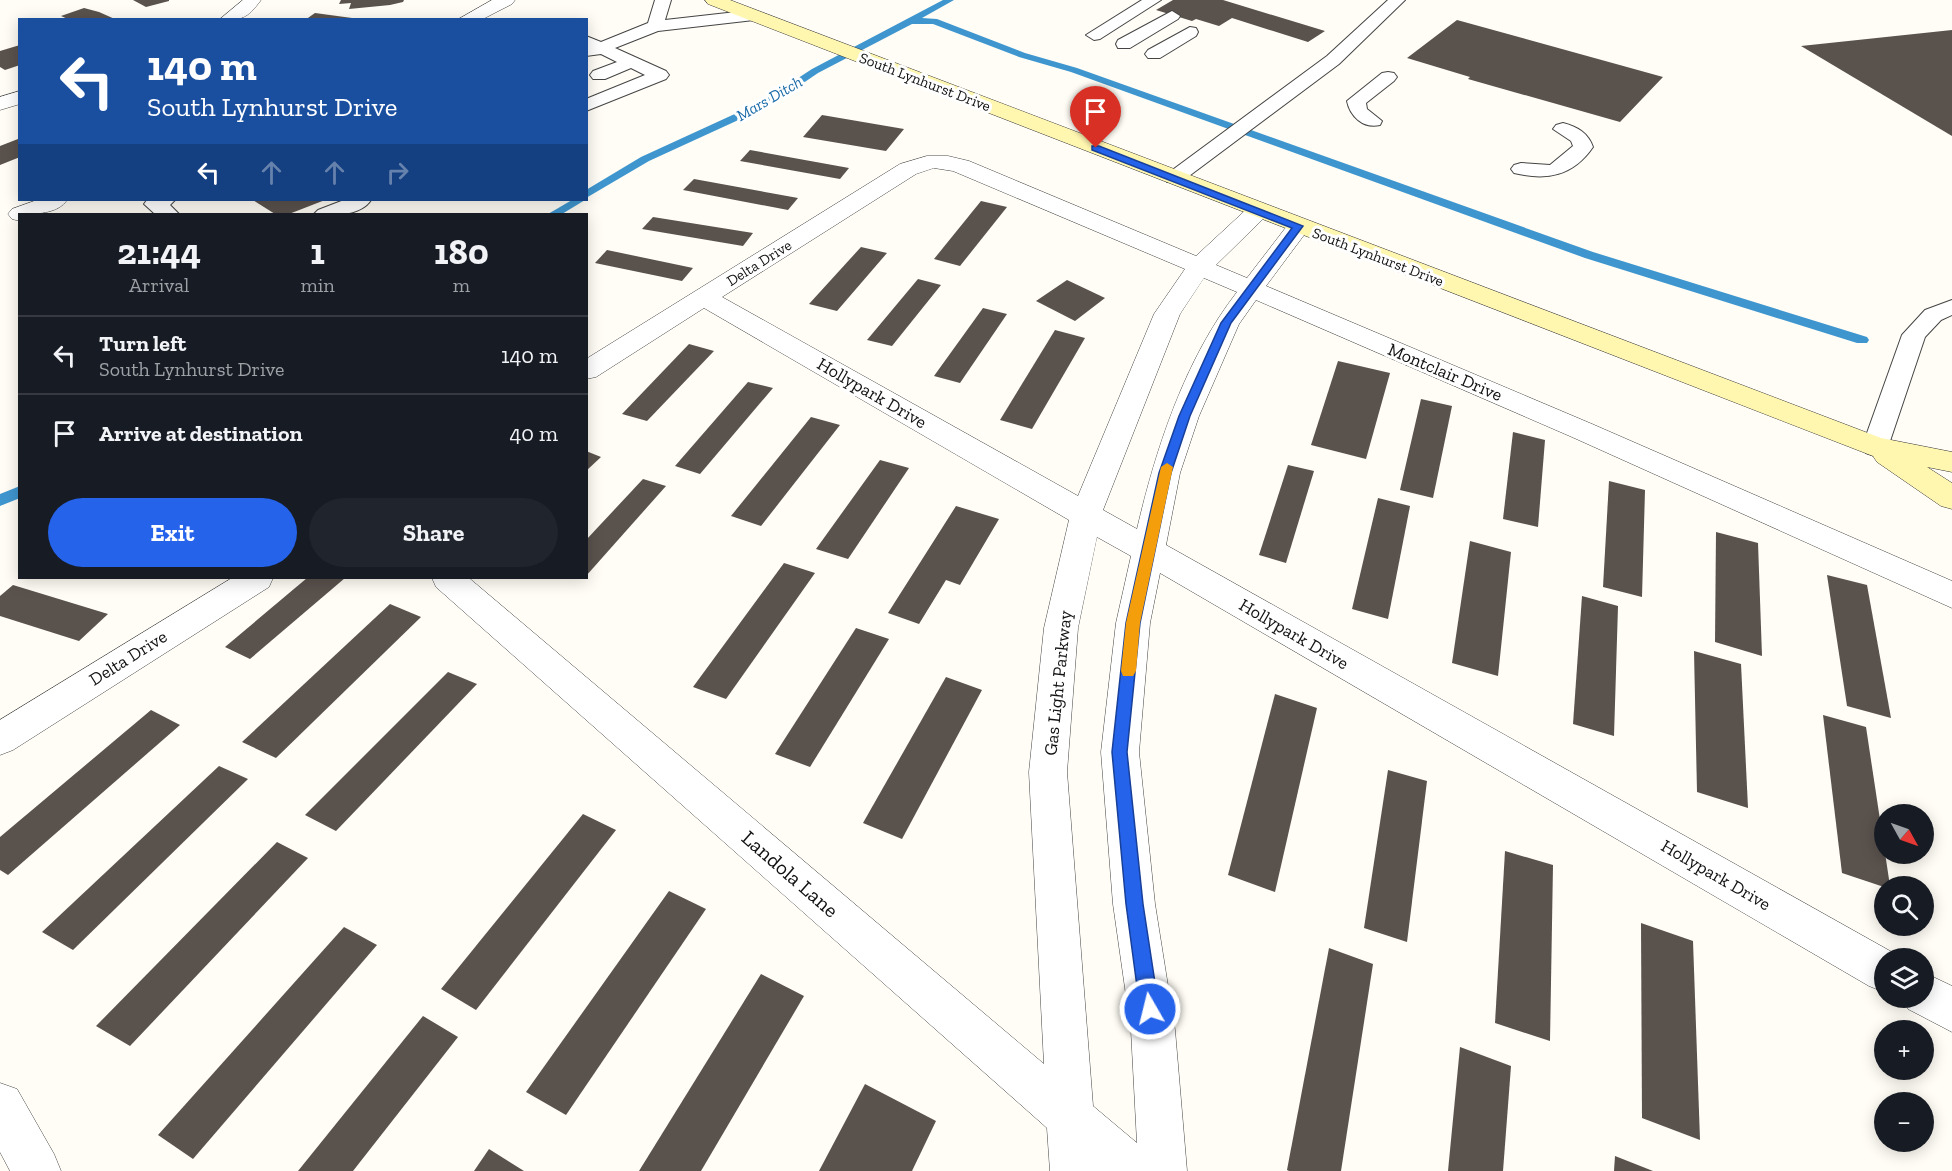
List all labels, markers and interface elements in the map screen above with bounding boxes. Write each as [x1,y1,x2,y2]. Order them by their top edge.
text: 140 m [147,40,257,91]
icon: left [48,42,126,120]
street label: South Lynhurst Drive [857,49,993,115]
water label: Mars Ditch [733,72,806,125]
pin [1070,86,1121,148]
text: South Lynhurst Drive [147,91,397,123]
icon: arrive [1079,95,1112,128]
icon: left [192,156,225,189]
icon: ahead [255,156,288,189]
icon: ahead [318,156,351,189]
icon: right [381,156,414,189]
street label: South Lynhurst Drive [1310,224,1446,290]
text: 21:44 [117,230,201,273]
text: 1 [310,230,325,273]
text: 180 [434,230,489,273]
street label: Delta Drive [723,236,795,290]
text: Arrival [129,273,189,297]
text: min [300,273,335,297]
text: m [453,273,470,297]
text: Turn left [99,330,186,357]
street label: Montclair Drive [1384,338,1506,406]
icon: left [48,339,81,372]
text: 140 m [501,342,558,369]
street label: Hollypark Drive [813,353,931,433]
text: South Lynhurst Drive [99,357,285,381]
icon: arrive [48,417,81,450]
text: Arrive at destination [99,420,302,447]
text: 40 m [509,420,558,447]
button: Exit [48,498,297,567]
button: Share [309,498,558,567]
street label: Hollypark Drive [1235,594,1353,674]
street label: Gas Light Parkway [1039,609,1077,757]
street label: Delta Drive [85,625,171,691]
north arrow [1874,804,1934,864]
map controls [1874,804,1934,1152]
street label: Landola Lane [737,825,844,922]
street label: Hollypark Drive [1657,835,1775,915]
button: search [1874,876,1934,936]
button: layers [1874,948,1934,1008]
position arrow [1118,977,1182,1041]
button: + [1874,1020,1934,1080]
button: − [1874,1092,1934,1152]

